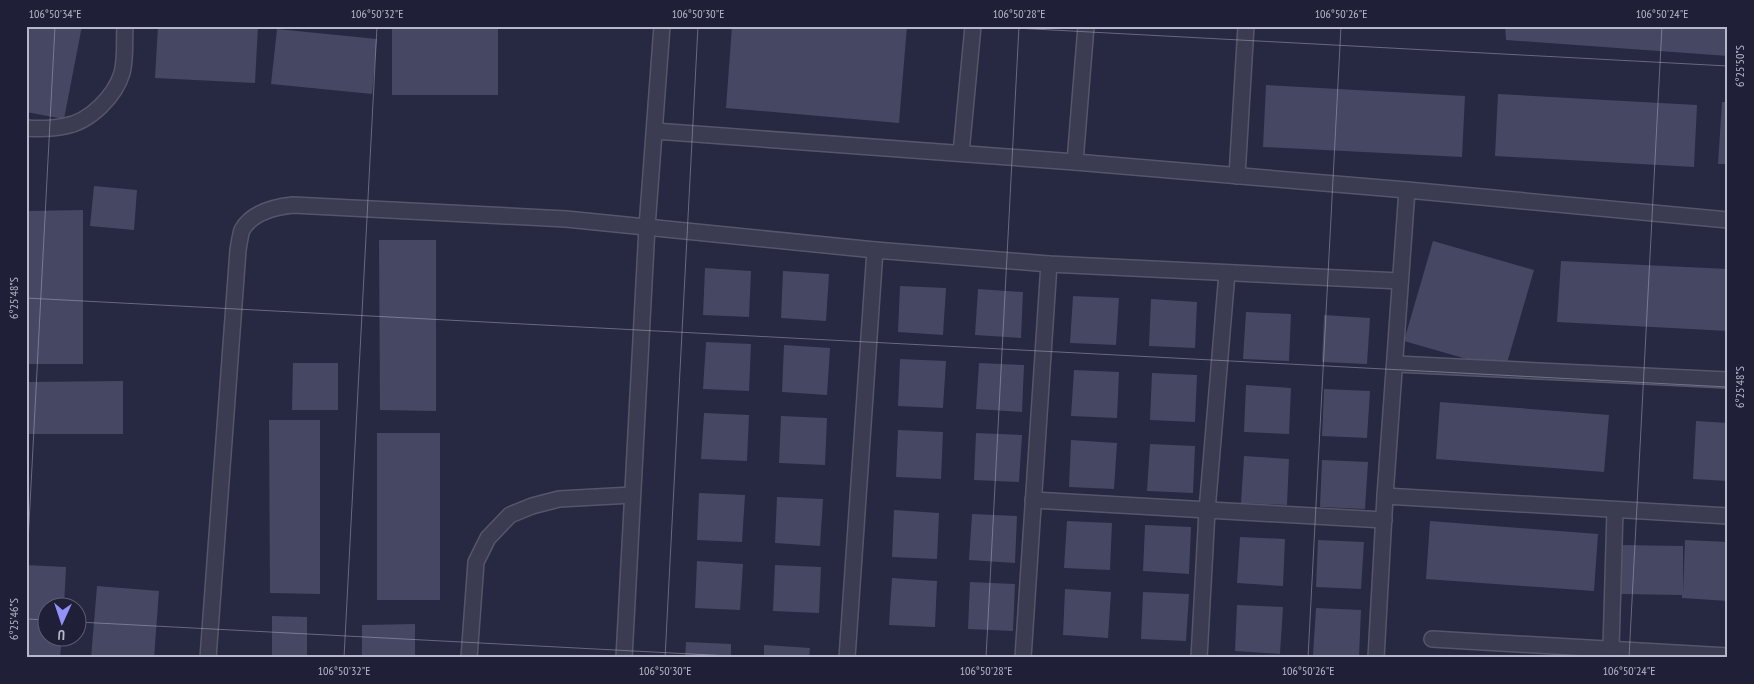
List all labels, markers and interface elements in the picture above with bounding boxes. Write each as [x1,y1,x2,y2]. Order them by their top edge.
text: 106°50'34"E [29,6,81,21]
text: 106°50'32"E [351,6,403,21]
text: 106°50'30"E [672,6,724,21]
text: 106°50'28"E [993,6,1045,21]
text: 106°50'26"E [1315,6,1367,21]
text: 106°50'24"E [1636,6,1688,21]
text: 6°25'50"S [1732,45,1747,87]
text: 6°25'48"S [6,277,21,319]
text: 6°25'48"S [1732,366,1747,408]
north arrow [38,596,88,646]
text: 6°25'46"S [6,598,21,640]
text: U [57,626,65,644]
text: 106°50'32"E [318,663,370,678]
text: 106°50'30"E [639,663,691,678]
text: 106°50'28"E [960,663,1012,678]
text: 106°50'26"E [1282,663,1334,678]
text: 106°50'24"E [1603,663,1655,678]

